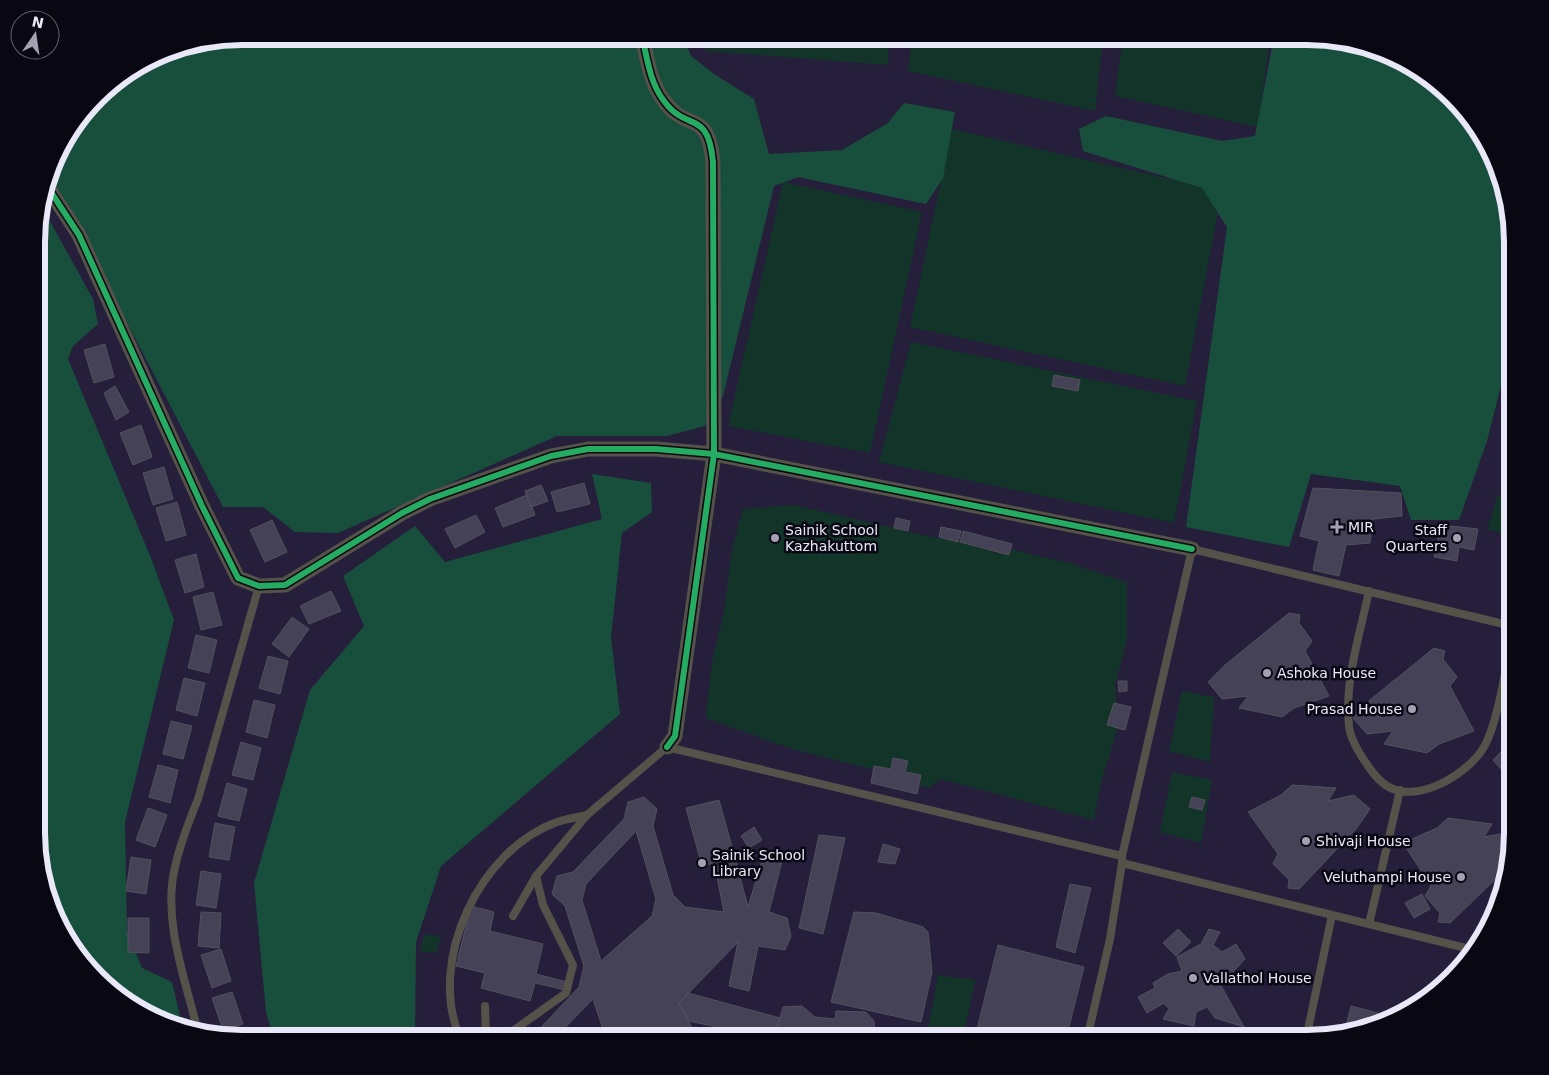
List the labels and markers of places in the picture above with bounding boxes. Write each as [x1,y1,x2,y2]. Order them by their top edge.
place label: MIR [1348,519,1374,535]
marker: MIR [1330,520,1344,534]
place label: Sainik School Kazhakuttom [785,522,878,554]
place label: Staff Quarters [1386,522,1447,554]
marker: Sainik School Kazhakuttom [769,532,781,544]
marker: Staff Quarters [1451,532,1463,544]
place label: Ashoka House [1277,665,1376,681]
marker: Ashoka House [1261,667,1273,679]
place label: Prasad House [1306,701,1402,717]
marker: Prasad House [1406,703,1418,715]
place label: Shivaji House [1316,833,1411,849]
marker: Shivaji House [1300,835,1312,847]
place label: Sainik School Library [712,847,805,879]
marker: Sainik School Library [696,857,708,869]
place label: Veluthampi House [1323,869,1451,885]
marker: Veluthampi House [1455,871,1467,883]
place label: Vallathol House [1203,970,1312,986]
marker: Vallathol House [1187,972,1199,984]

